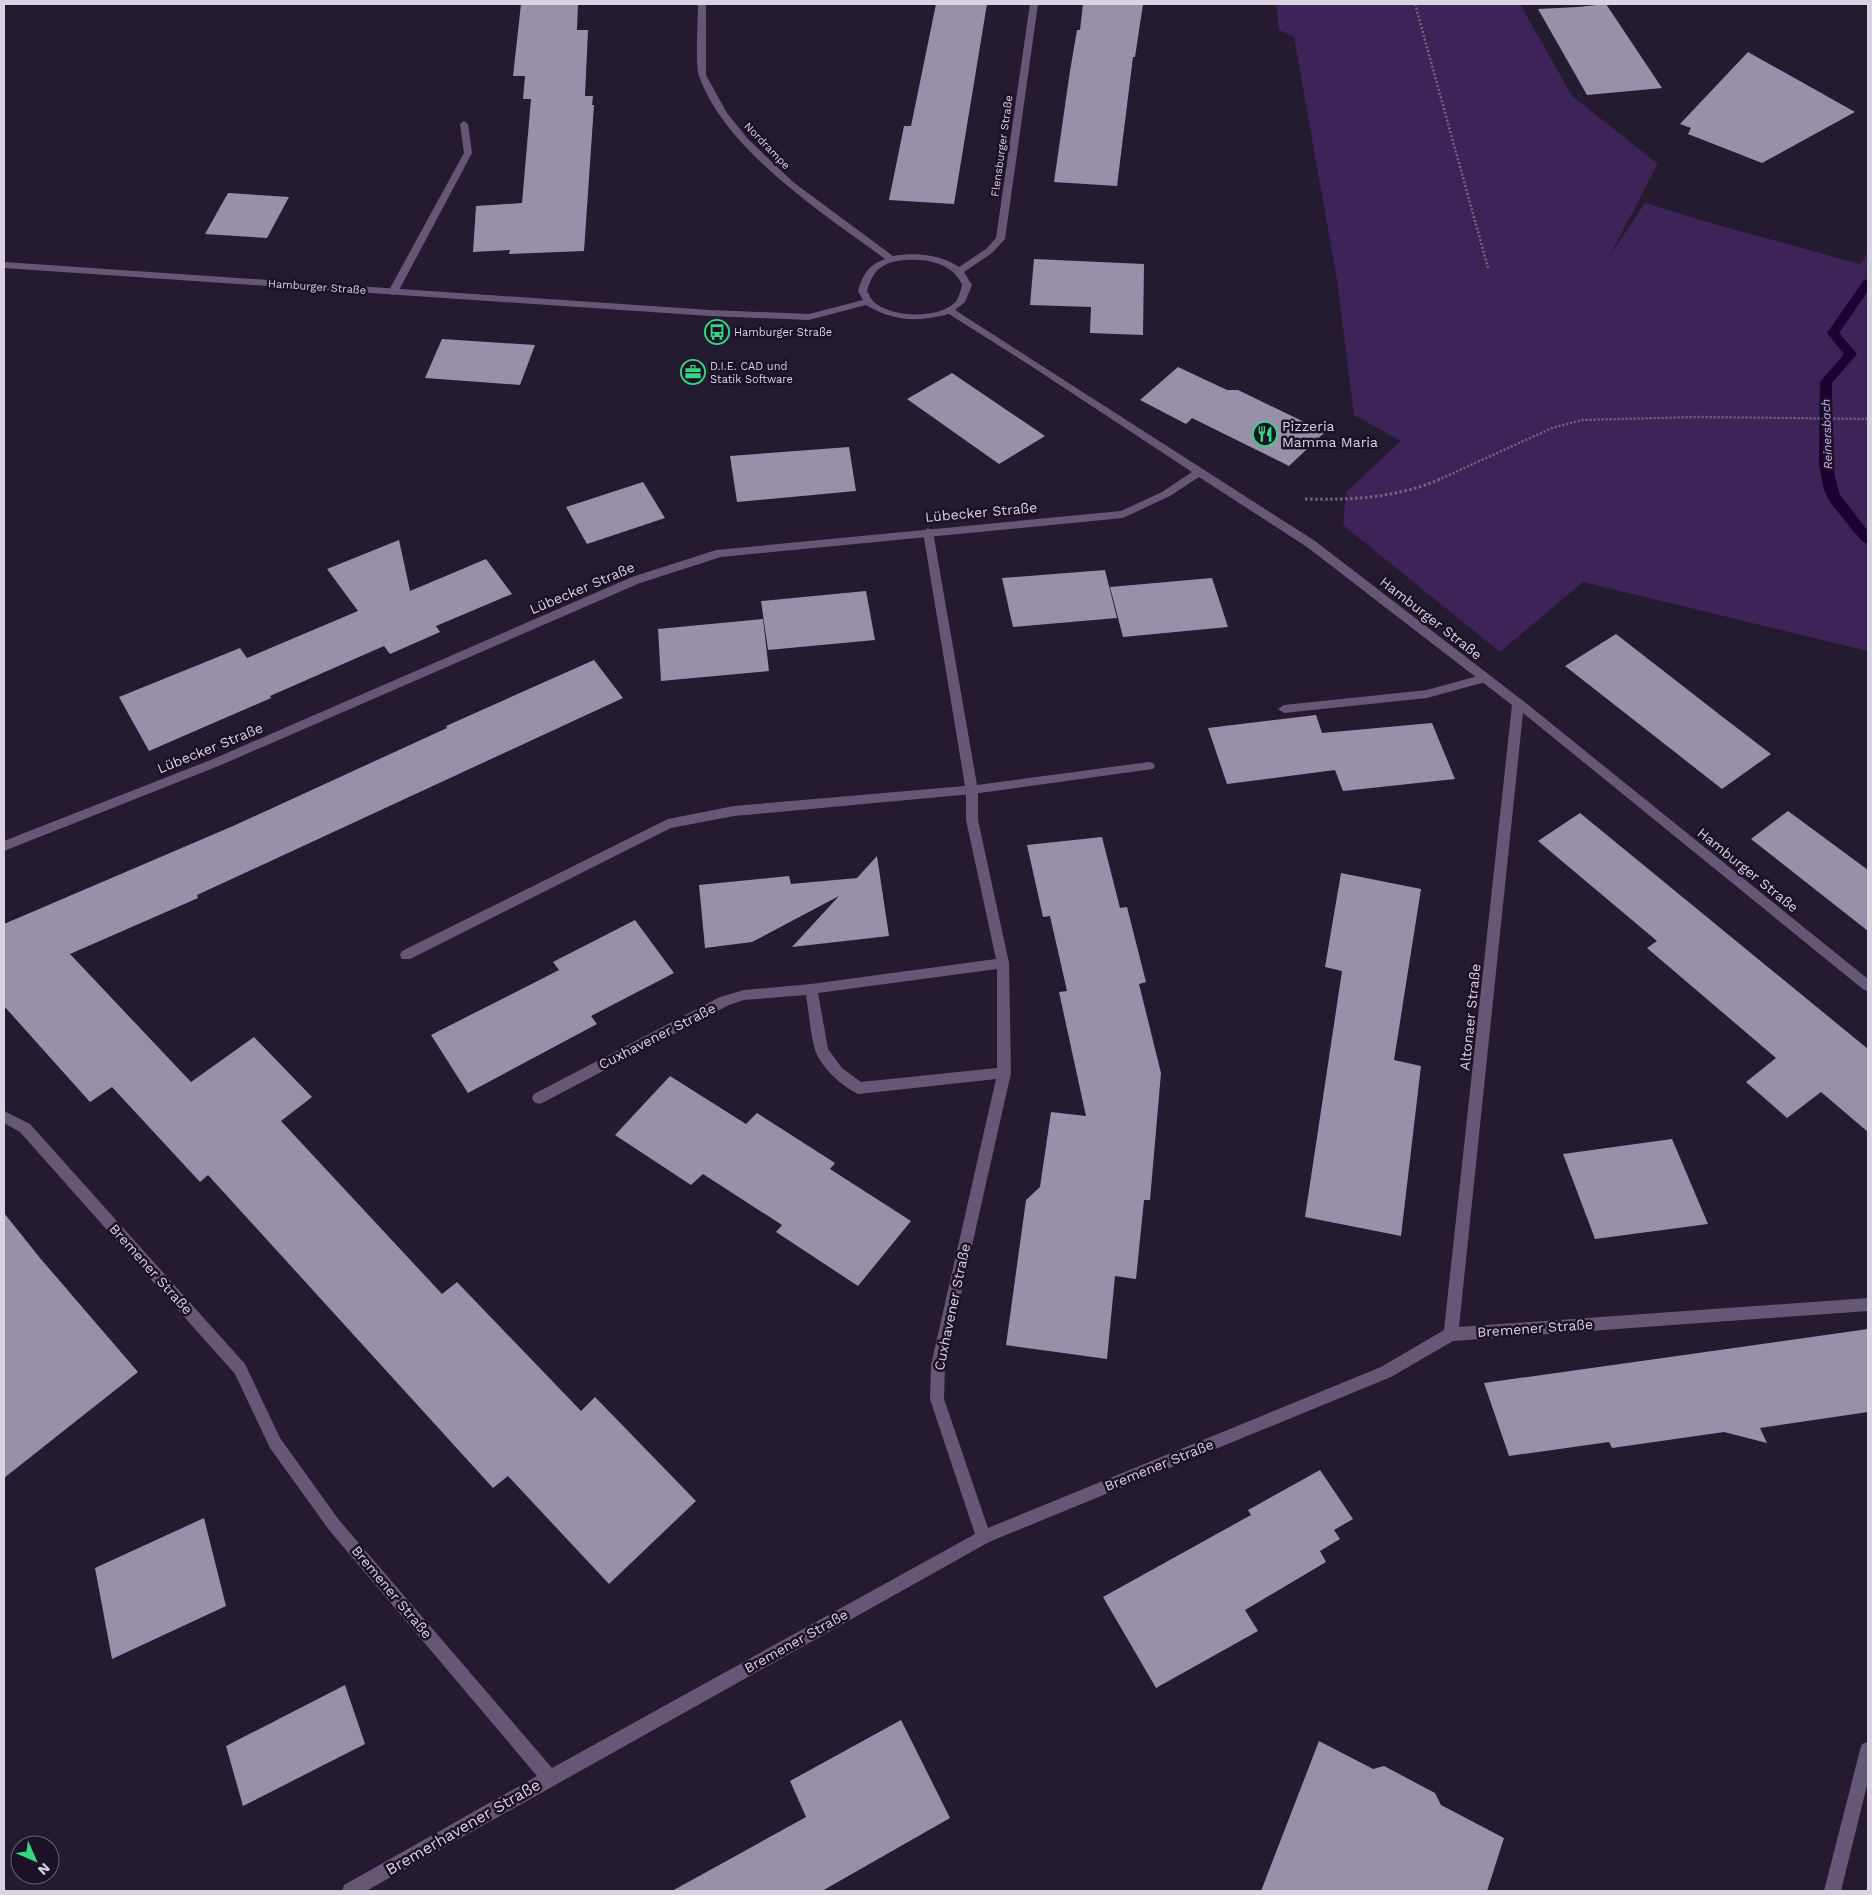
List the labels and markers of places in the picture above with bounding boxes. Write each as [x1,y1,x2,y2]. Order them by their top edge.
bus stop icon: Hamburger Straße [704,319,730,345]
place label: Hamburger Straße [734,326,832,339]
office icon: D.I.E. CAD und Statik Software [680,359,706,385]
place label: D.I.E. CAD und Statik Software [710,360,793,386]
place label: Pizzeria Mamma Maria [1282,418,1378,450]
restaurant icon: Pizzeria Mamma Maria [1252,421,1278,447]

